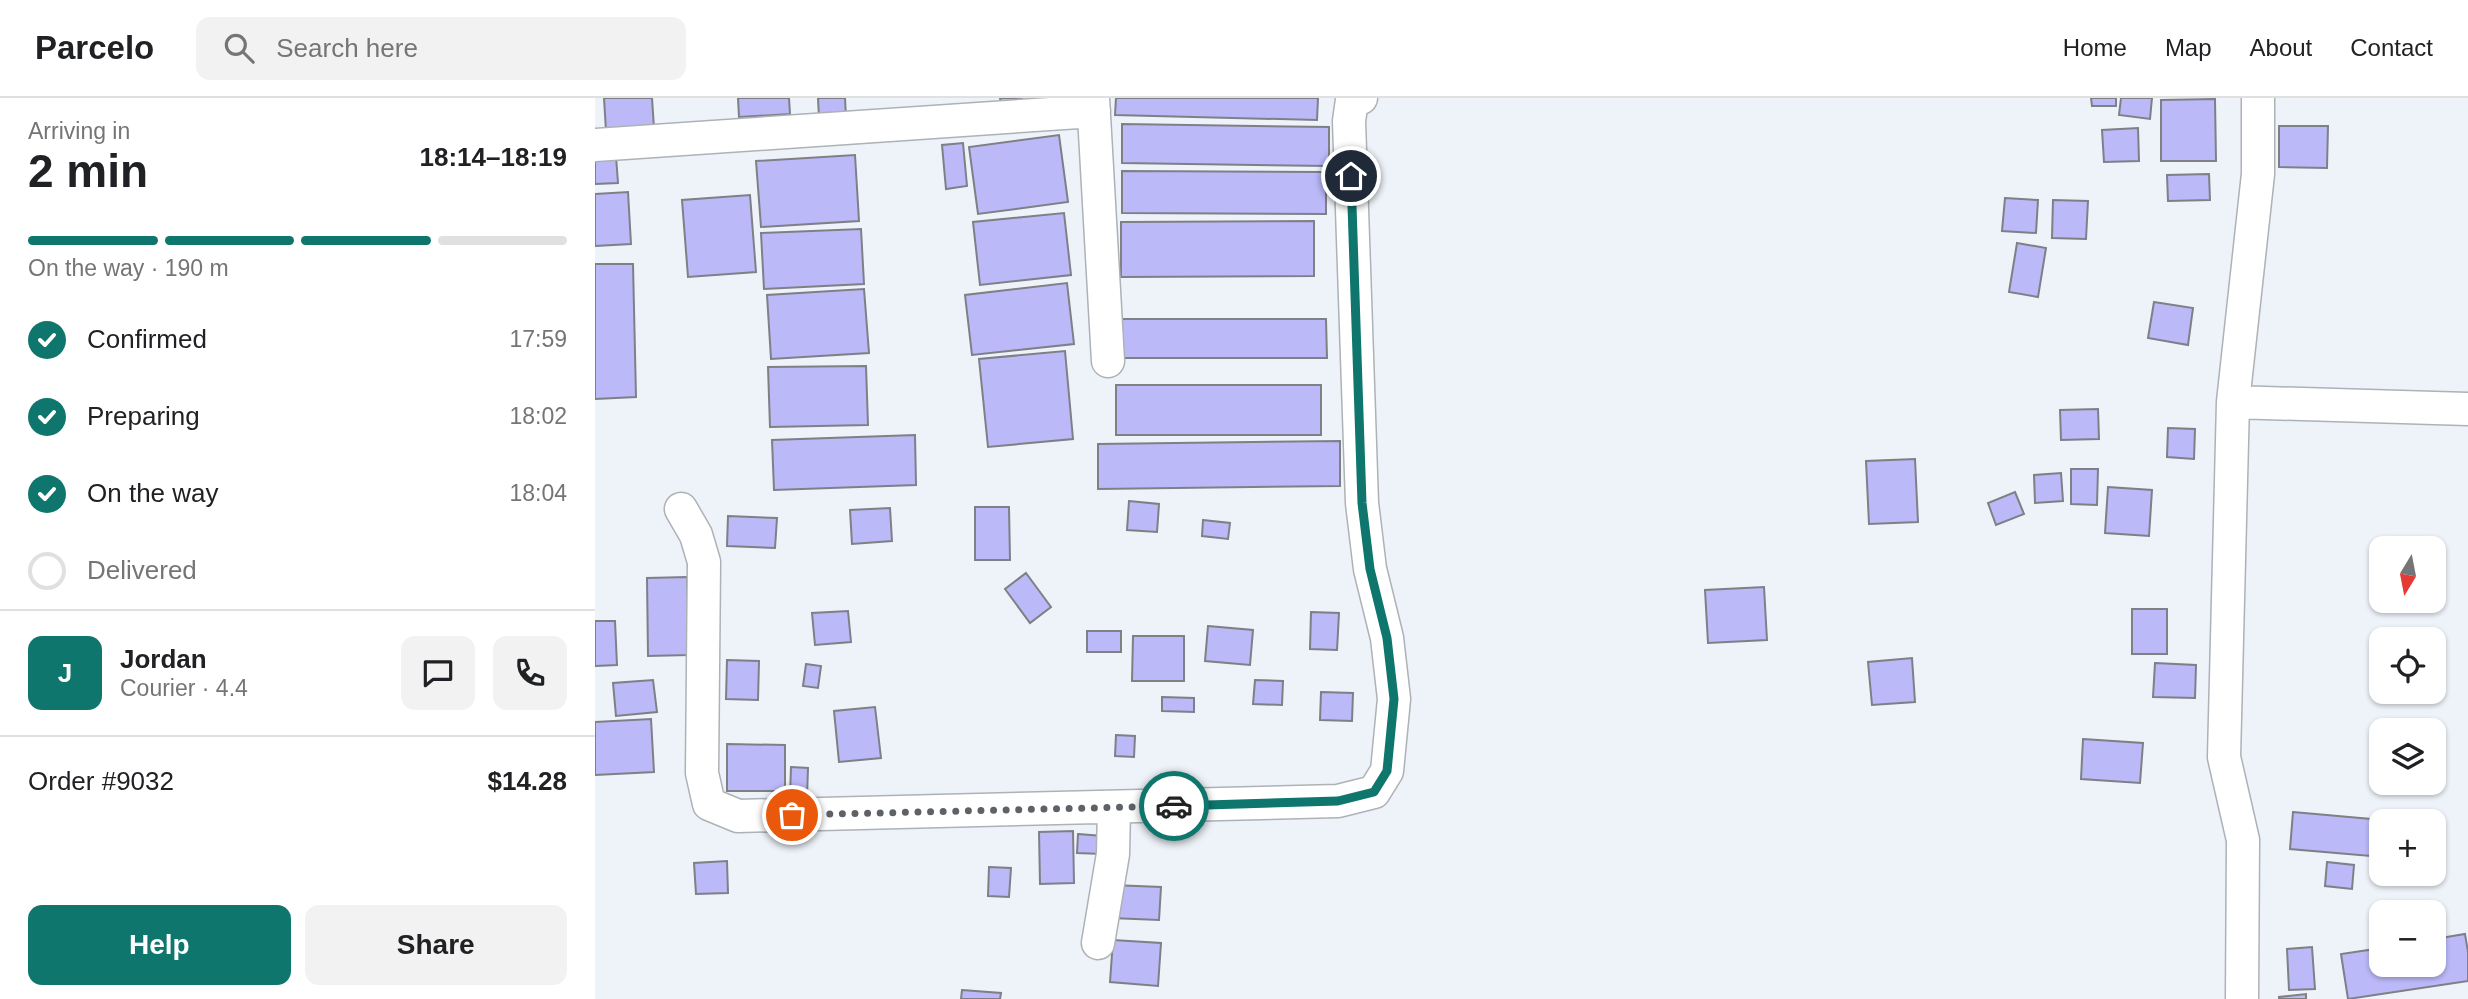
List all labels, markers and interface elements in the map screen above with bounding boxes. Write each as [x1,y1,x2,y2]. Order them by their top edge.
search box [196,17,686,80]
text: Parcelo [35,29,154,66]
icon: search [220,29,258,67]
text: Search here [276,33,418,63]
text: Home [2063,34,2127,61]
text: Map [2165,34,2212,61]
text: About [2250,34,2312,61]
text: Contact [2350,34,2433,61]
text: Arriving in [28,118,130,144]
text: 18:14–18:19 [420,142,567,172]
text: 2 min [28,145,148,197]
pin [1321,146,1381,206]
icon: home [1332,157,1370,195]
text: On the way · 190 m [28,255,229,281]
icon: check [28,321,66,359]
text: Confirmed [87,324,207,354]
text: 17:59 [509,326,567,352]
icon: check [28,398,66,436]
text: Preparing [87,401,200,431]
text: 18:02 [509,403,567,429]
icon: check [28,475,66,513]
text: On the way [87,478,219,508]
text: 18:04 [509,480,567,506]
north arrow [2369,536,2447,612]
map controls [2369,536,2446,977]
text: Delivered [87,555,197,585]
button: locate [2369,627,2446,704]
button: chat [401,636,475,710]
button: phone [493,636,567,710]
text: Jordan [120,644,207,674]
text: J [58,658,72,688]
text: Courier · 4.4 [120,675,248,701]
button: layers [2369,718,2446,795]
text: Order #9032 [28,766,174,796]
text: $14.28 [487,766,567,796]
courier [1139,771,1209,841]
pin [762,785,822,845]
icon: car [1155,787,1193,825]
icon: bag [773,796,811,834]
button: + [2369,809,2446,886]
button: − [2369,900,2446,977]
button: Help [28,905,291,985]
button: Share [305,905,567,985]

